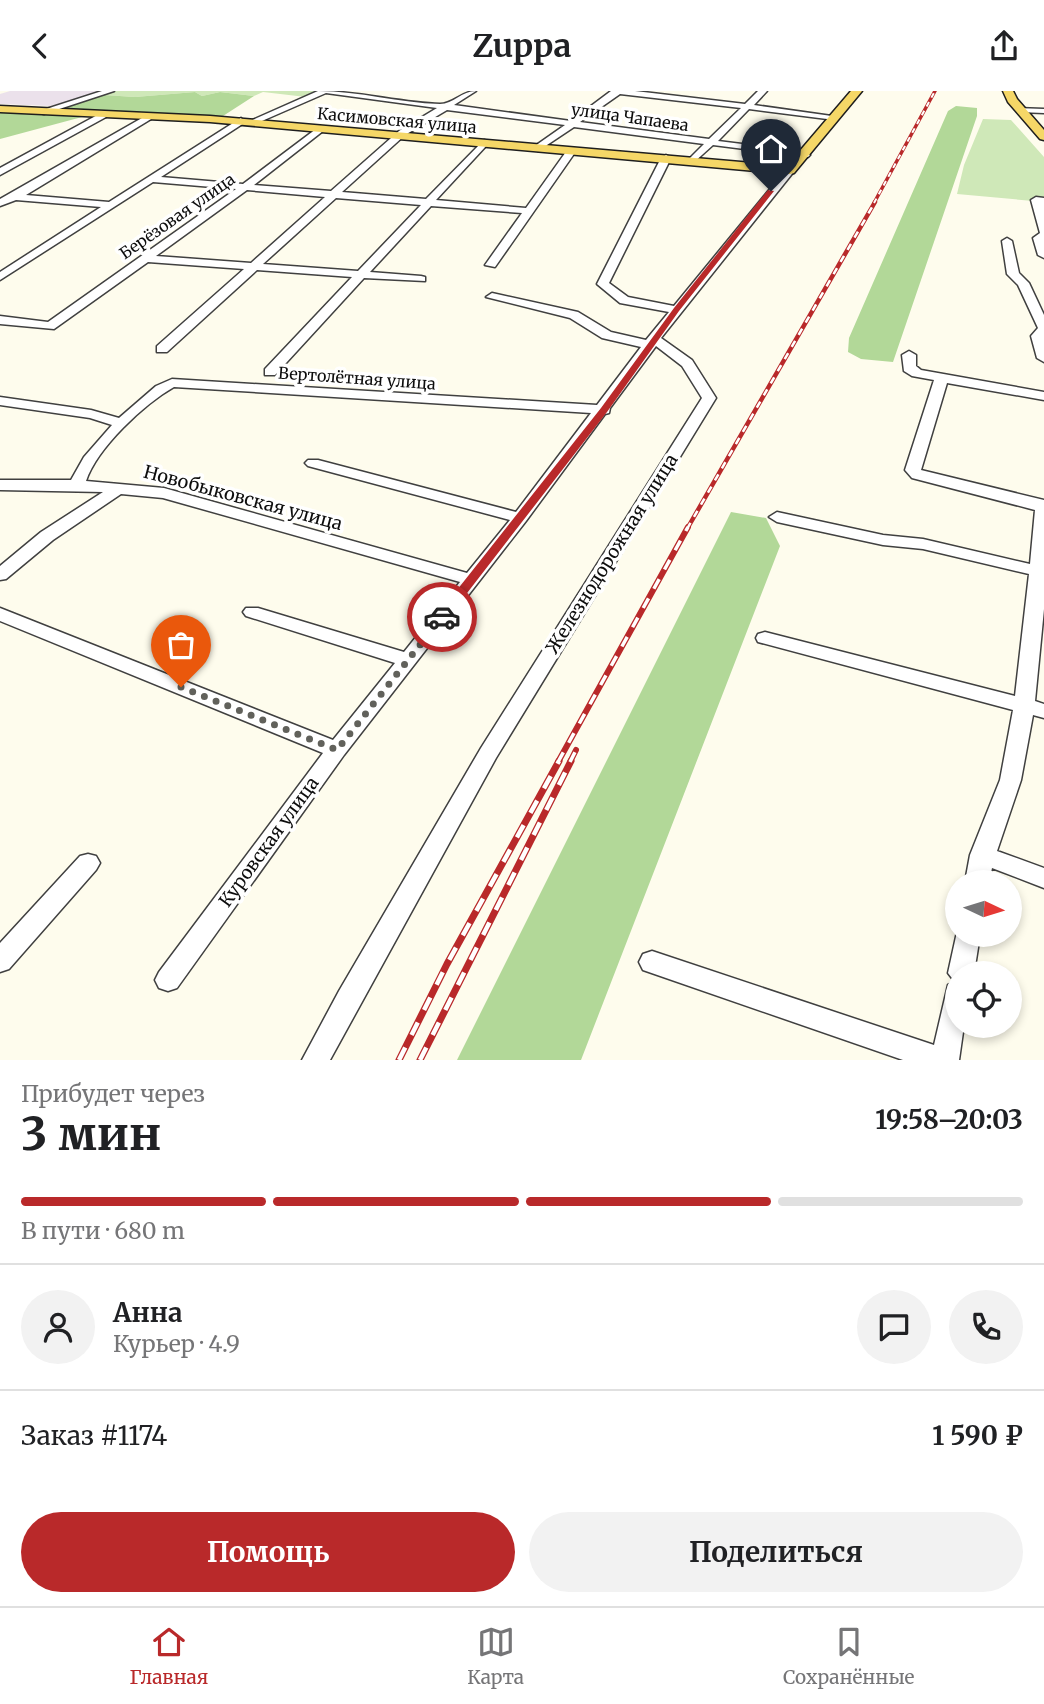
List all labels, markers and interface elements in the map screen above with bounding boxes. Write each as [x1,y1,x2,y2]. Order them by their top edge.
text: Zuppa [473,26,571,66]
icon: back [21,27,59,65]
icon: share [985,27,1023,65]
street label: улица Чапаева [570,99,691,135]
street label: Касимовская улица [317,103,478,137]
pin [741,119,801,191]
icon: home [752,130,790,168]
street label: Берёзовая улица [115,168,239,263]
street label: Вертолётная улица [278,363,437,394]
street label: Железнодорожная улица [541,449,683,658]
street label: Новобыковская улица [141,460,345,535]
courier [407,582,477,652]
icon: car [423,598,461,636]
pin [151,615,211,687]
icon: bag [162,626,200,664]
street label: Куровская улица [214,772,324,911]
north arrow [945,870,1022,947]
map controls [945,870,1022,1038]
button: locate [945,961,1022,1038]
text: Прибудет через [21,1079,205,1108]
text: 19:58–20:03 [875,1103,1023,1136]
text: 3 мин [21,1105,162,1163]
text: В пути · 680 m [21,1216,185,1245]
button: person [21,1290,95,1364]
button: chat [857,1290,931,1364]
button: phone [949,1290,1023,1364]
text: Анна [113,1296,183,1329]
text: Курьер · 4.9 [113,1329,240,1358]
text: Заказ #1174 [21,1419,167,1452]
text: 1 590 ₽ [932,1419,1023,1452]
button: Помощь [21,1512,515,1592]
button: Поделиться [529,1512,1023,1592]
tab: Главная [130,1623,208,1689]
tab: Карта [467,1623,524,1689]
tab: Сохранённые [783,1623,914,1689]

